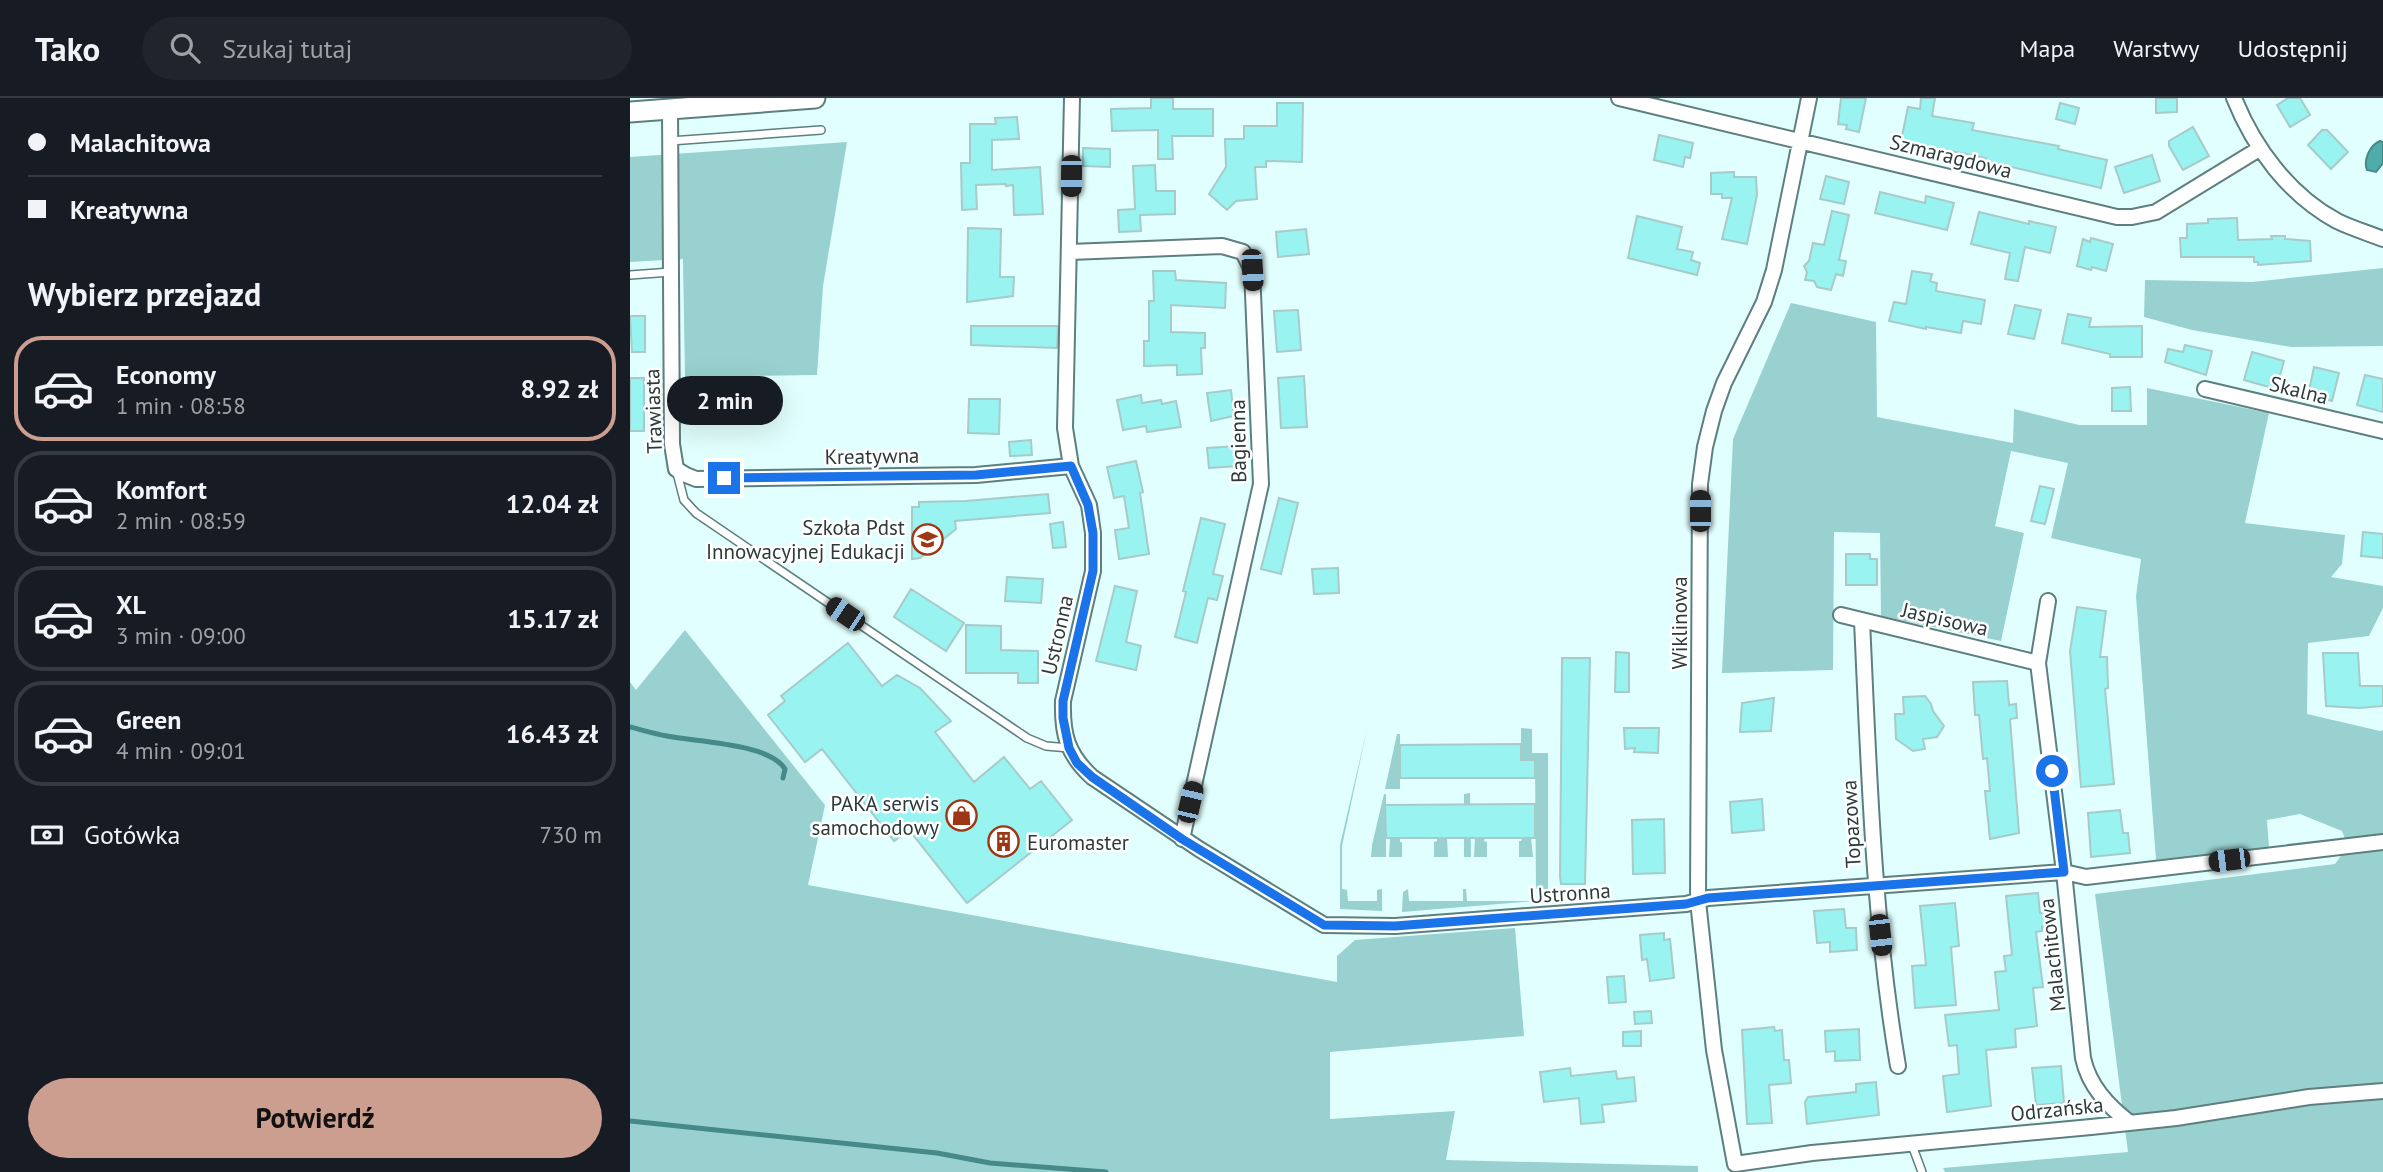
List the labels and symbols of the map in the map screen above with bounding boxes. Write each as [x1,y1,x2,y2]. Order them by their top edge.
street label: Szmaragdowa [1887,128,2015,184]
car [1061,155,1082,197]
car [1241,248,1264,292]
street label: Trawiasta [638,368,668,454]
street label: Skalna [2267,370,2331,410]
callout: 2 min [666,376,782,426]
street label: Bagienna [1224,399,1252,483]
street label: Kreatywna [824,442,920,470]
route end [708,462,740,494]
car [1690,490,1711,532]
place label: Szkoła Pdst Innowacyjnej Edukacji [706,514,905,565]
school or university icon: Szkoła Pdst Innowacyjnej Edukacji [911,522,945,556]
street label: Wiklinowa [1666,576,1693,670]
street label: Ustronna [1035,592,1079,678]
car [822,594,869,634]
street label: Jaspisowa [1898,596,1991,642]
route start [2036,755,2068,787]
car [1176,779,1205,825]
street label: Topazowa [1835,779,1867,869]
place label: PAKA serwis samochodowy [812,790,939,841]
shop icon: PAKA serwis samochodowy [945,798,979,832]
building icon: Euromaster [987,825,1021,859]
place label: Euromaster [1027,829,1129,856]
car [2207,847,2252,873]
street label: Ustronna [1528,877,1612,909]
street label: Malachitowa [2033,897,2071,1013]
car [1868,913,1893,957]
street label: Odrzańska [2009,1091,2105,1127]

